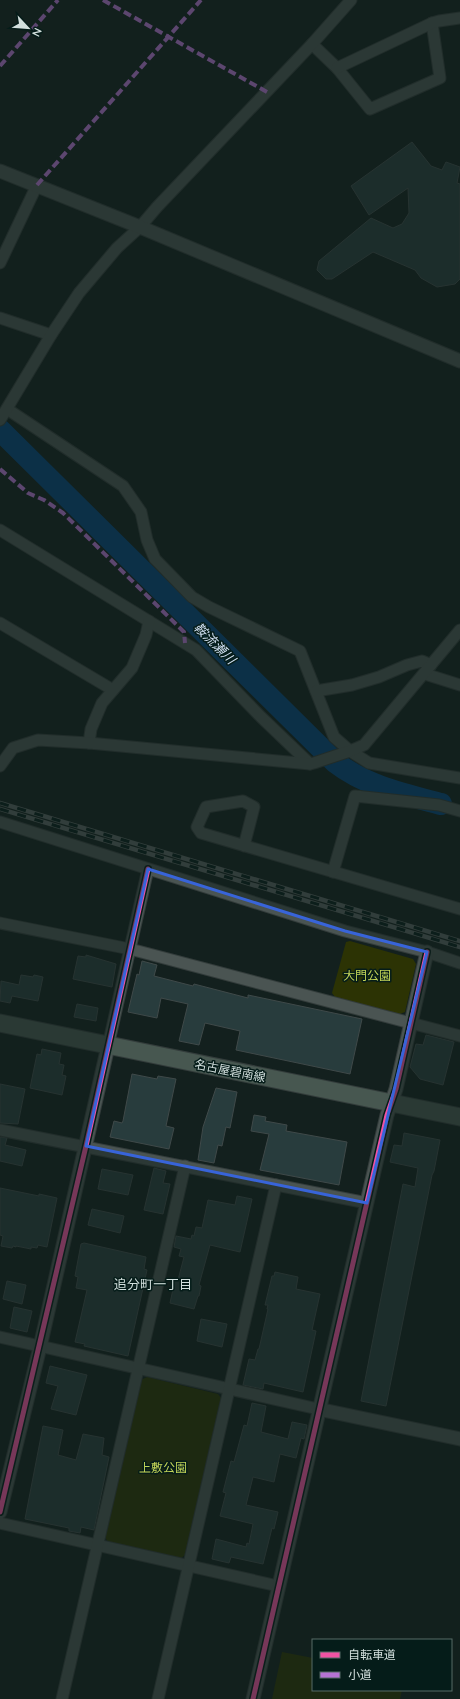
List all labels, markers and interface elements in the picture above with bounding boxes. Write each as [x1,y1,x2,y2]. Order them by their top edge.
north arrow [8,8,48,48]
text: N [29,26,45,39]
water label: 鞍流瀬川 [191,619,240,668]
park label: 大門公園 [343,968,391,983]
street label: 名古屋碧南線 [193,1056,267,1085]
district label: 追分町一丁目 [114,1276,192,1292]
park label: 上敷公園 [139,1460,187,1475]
legend [312,1639,452,1691]
text: 自転車道 [348,1647,396,1662]
text: 小道 [348,1667,372,1682]

